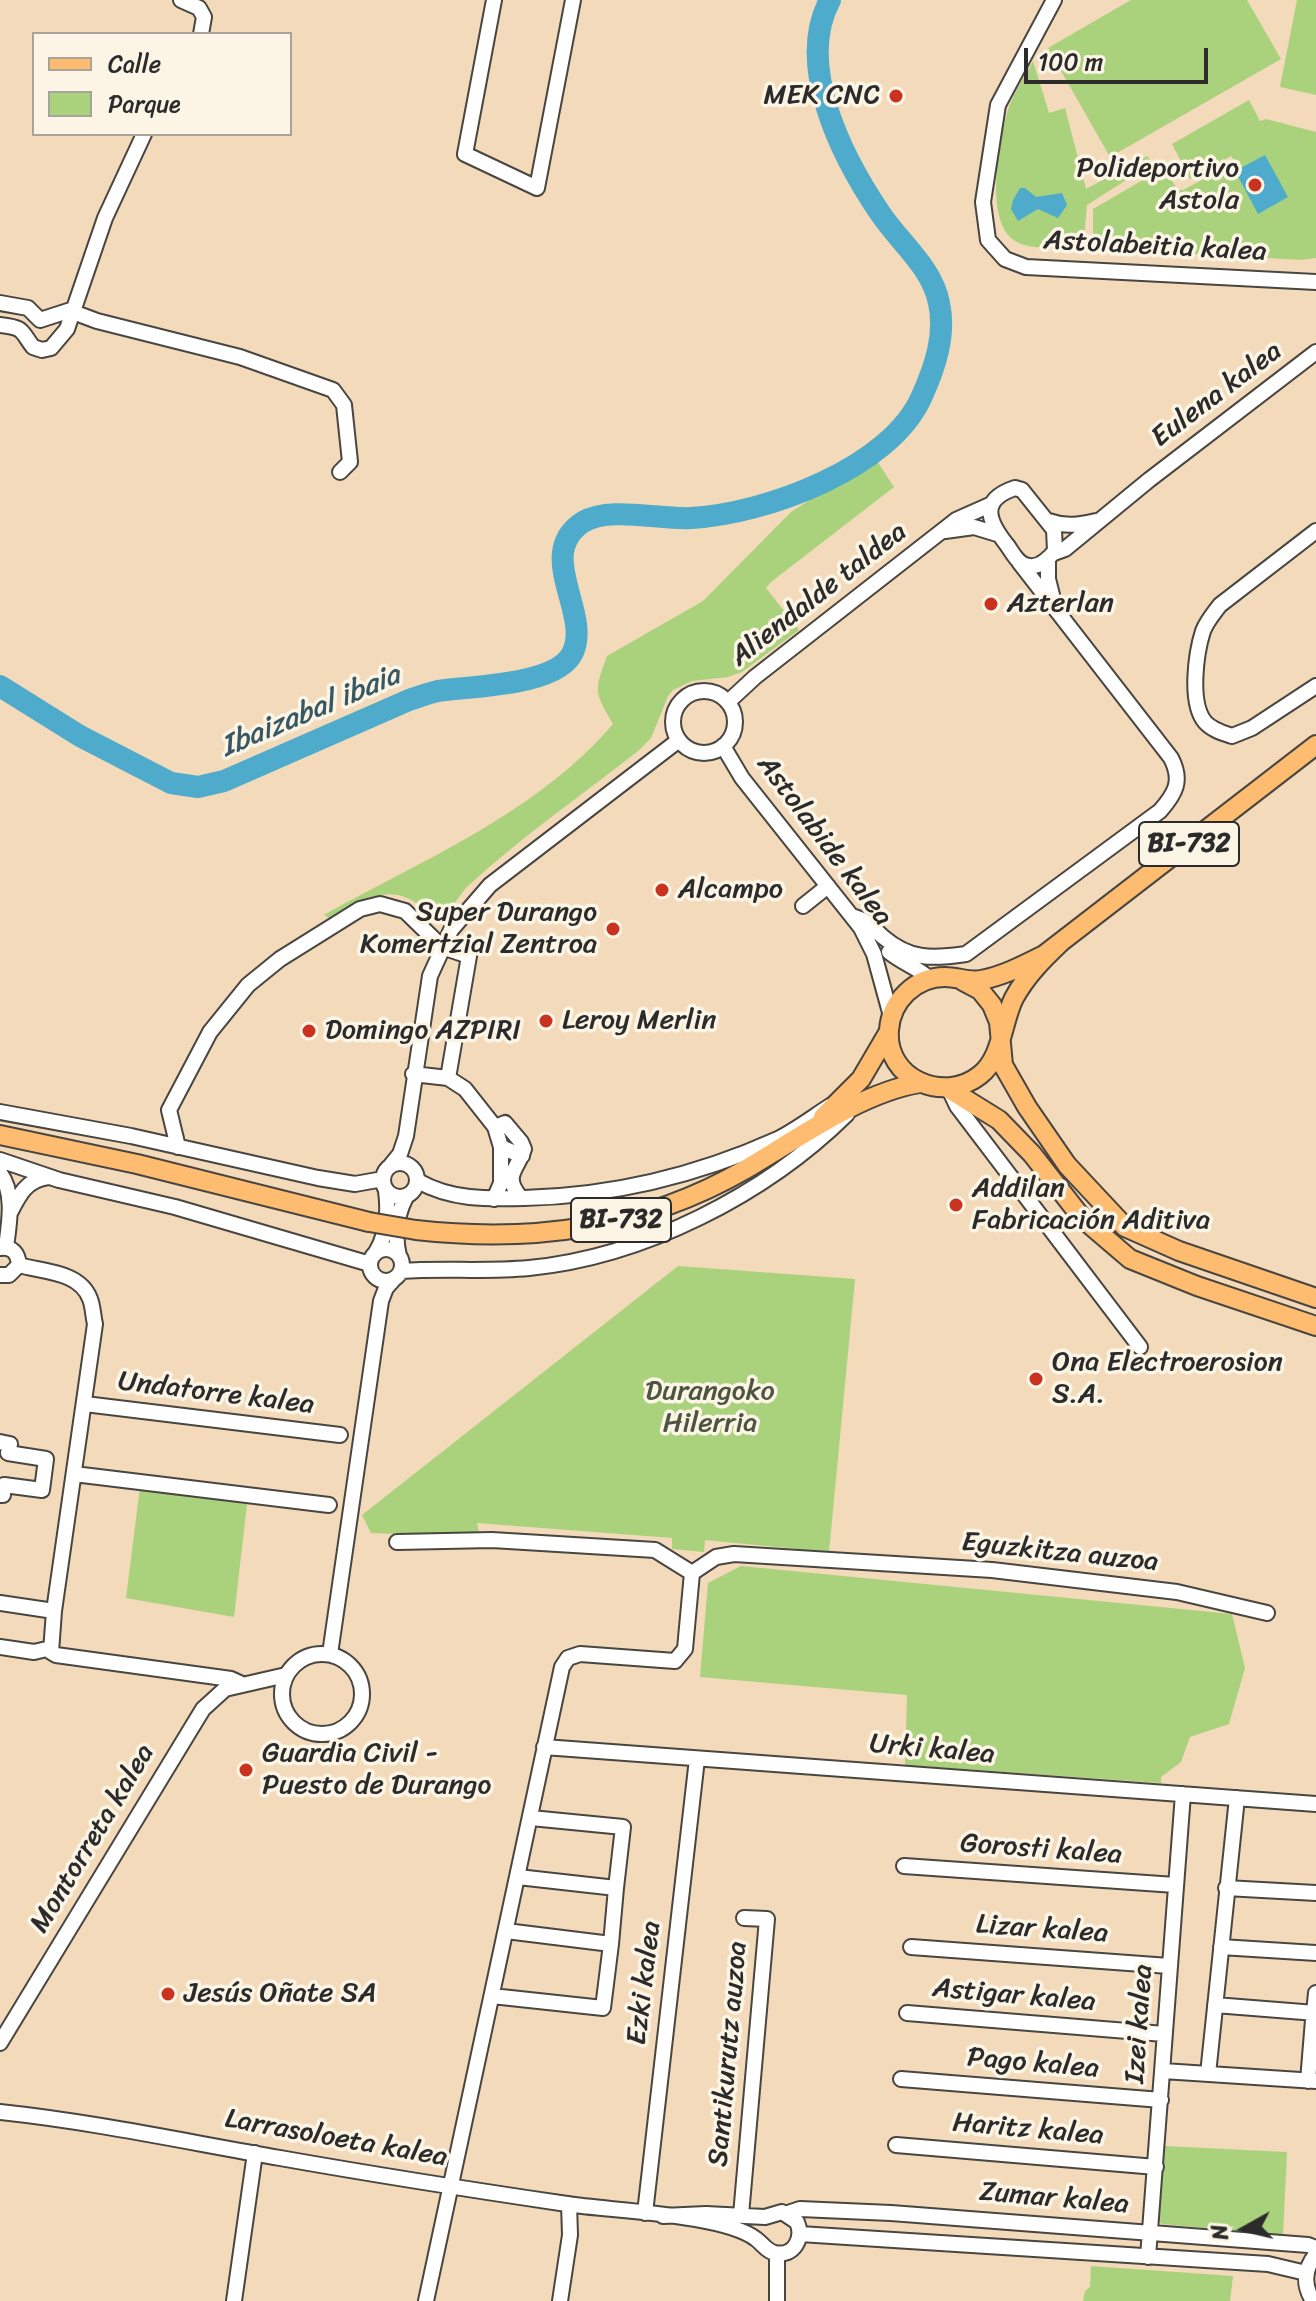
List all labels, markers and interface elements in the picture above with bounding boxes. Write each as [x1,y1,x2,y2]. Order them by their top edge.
legend [32,32,292,136]
scale bar [1028,32,1212,82]
text: 100 m [1038,41,1103,83]
text: Calle [108,43,161,85]
place label: MEK CNC [763,79,880,113]
text: Parque [108,83,181,125]
marker: MEK CNC [887,87,905,105]
place label: Polideportivo Astola [1076,152,1239,218]
marker: Polideportivo Astola [1246,176,1264,194]
street label: Astolabeitia kalea [1043,224,1267,270]
street label: Eulena kalea [1145,335,1289,455]
street label: Aliendalde taldea [724,516,914,674]
place label: Azterlan [1007,587,1114,621]
marker: Azterlan [982,595,1000,613]
water label: Ibaizabal ibaia [216,658,406,766]
street label: Astolabide kalea [749,749,899,933]
road number: BI-732 [1139,822,1239,866]
place label: Alcampo [678,873,783,907]
marker: Alcampo [653,881,671,899]
place label: Super Durango Komertzial Zentroa [360,896,597,962]
marker: Super Durango Komertzial Zentroa [604,920,622,938]
place label: Leroy Merlin [562,1004,716,1038]
marker: Leroy Merlin [537,1012,555,1030]
place label: Domingo AZPIRI [325,1014,521,1048]
marker: Domingo AZPIRI [300,1022,318,1040]
place label: Addilan Fabricación Aditiva [972,1172,1210,1238]
marker: Addilan Fabricación Aditiva [947,1196,965,1214]
road number: BI-732 [571,1198,671,1242]
place label: Ona Electroerosion S.A. [1052,1346,1283,1412]
street label: Undatorre kalea [116,1365,316,1423]
marker: Ona Electroerosion S.A. [1027,1370,1045,1388]
park label: Durangoko Hilerria [645,1375,775,1441]
street label: Eguzkitza auzoa [960,1526,1160,1580]
street label: Urki kalea [868,1728,996,1772]
place label: Guardia Civil - Puesto de Durango [262,1737,491,1803]
street label: Montorreta kalea [23,1739,163,1939]
marker: Guardia Civil - Puesto de Durango [237,1761,255,1779]
street label: Gorosti kalea [959,1828,1123,1872]
street label: Lizar kalea [975,1909,1109,1951]
street label: Ezki kalea [621,1919,669,2047]
street label: Santikurutz auzoa [702,1940,756,2168]
street label: Izei kalea [1119,1963,1161,2085]
street label: Astigar kalea [931,1972,1097,2020]
place label: Jesús Oñate SA [184,1977,377,2011]
marker: Jesús Oñate SA [159,1985,177,2003]
street label: Pago kalea [966,2042,1100,2086]
street label: Larrasoloeta kalea [222,2103,450,2175]
street label: Haritz kalea [951,2107,1105,2153]
street label: Zumar kalea [978,2176,1130,2222]
north arrow [1204,2189,1284,2269]
text: N [1199,2222,1240,2243]

